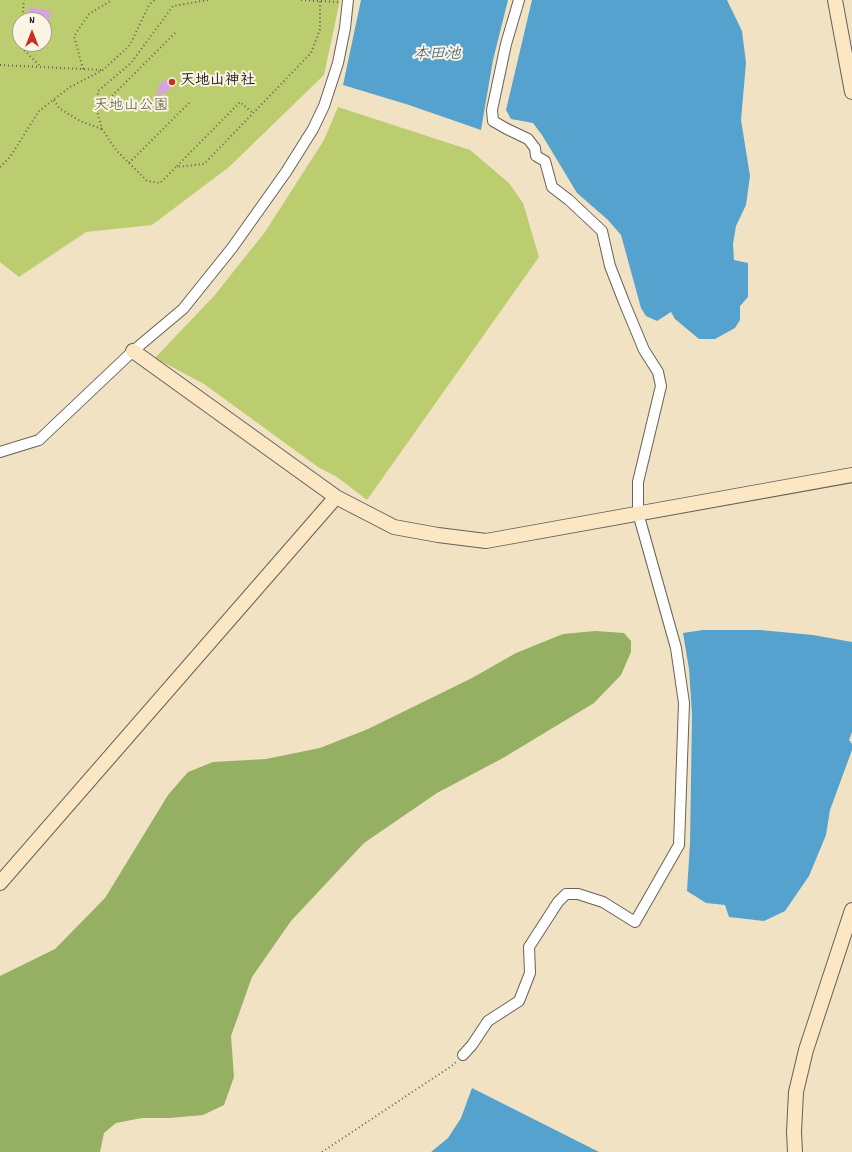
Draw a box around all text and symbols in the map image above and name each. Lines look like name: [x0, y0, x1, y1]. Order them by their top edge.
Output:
north arrow: [12, 12, 52, 52]
text: N: [29, 13, 35, 29]
water label: 本田池: [413, 46, 461, 66]
place label: 天地山神社: [180, 73, 255, 91]
marker: 天地山神社: [167, 77, 177, 87]
park label: 天地山公園: [94, 98, 168, 116]

